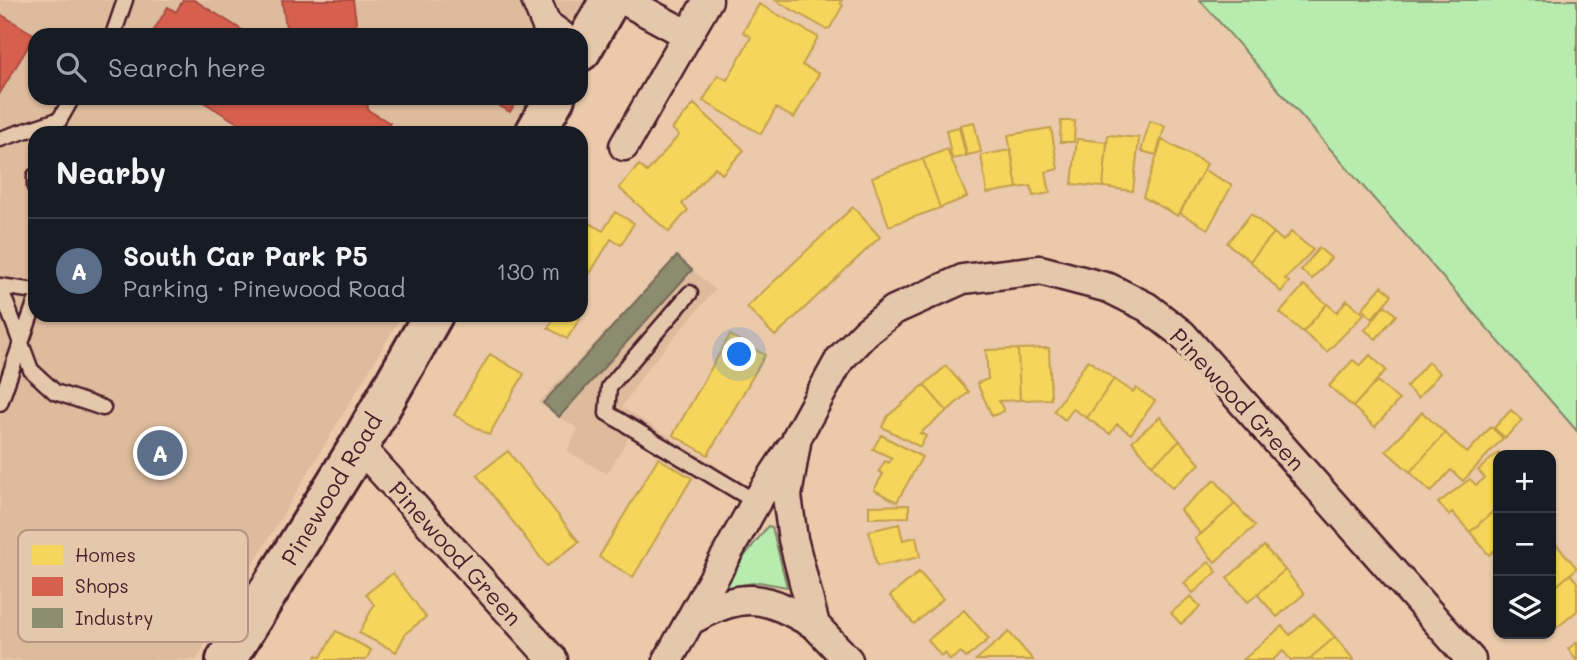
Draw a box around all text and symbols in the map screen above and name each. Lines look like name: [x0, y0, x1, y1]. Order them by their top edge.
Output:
search box: [28, 28, 588, 105]
icon: search: [52, 48, 90, 86]
text: Search here: [108, 50, 266, 84]
text: Nearby: [56, 152, 166, 192]
text: South Car Park P5: [123, 239, 368, 273]
text: A: [71, 256, 87, 286]
text: 130 m: [496, 256, 560, 286]
text: Parking · Pinewood Road: [123, 273, 405, 303]
street label: Pinewood Green: [1164, 321, 1312, 477]
your location: [722, 337, 756, 371]
street label: Pinewood Road: [274, 407, 388, 571]
pin: A: [137, 427, 183, 479]
map controls: [1493, 450, 1556, 639]
button: +: [1493, 450, 1556, 513]
street label: Pinewood Green: [383, 474, 529, 632]
button: −: [1493, 513, 1556, 576]
legend: [18, 530, 248, 642]
text: Homes: [75, 542, 136, 567]
text: Shops: [75, 573, 129, 598]
button: layers: [1493, 576, 1556, 639]
text: Industry: [75, 605, 153, 630]

